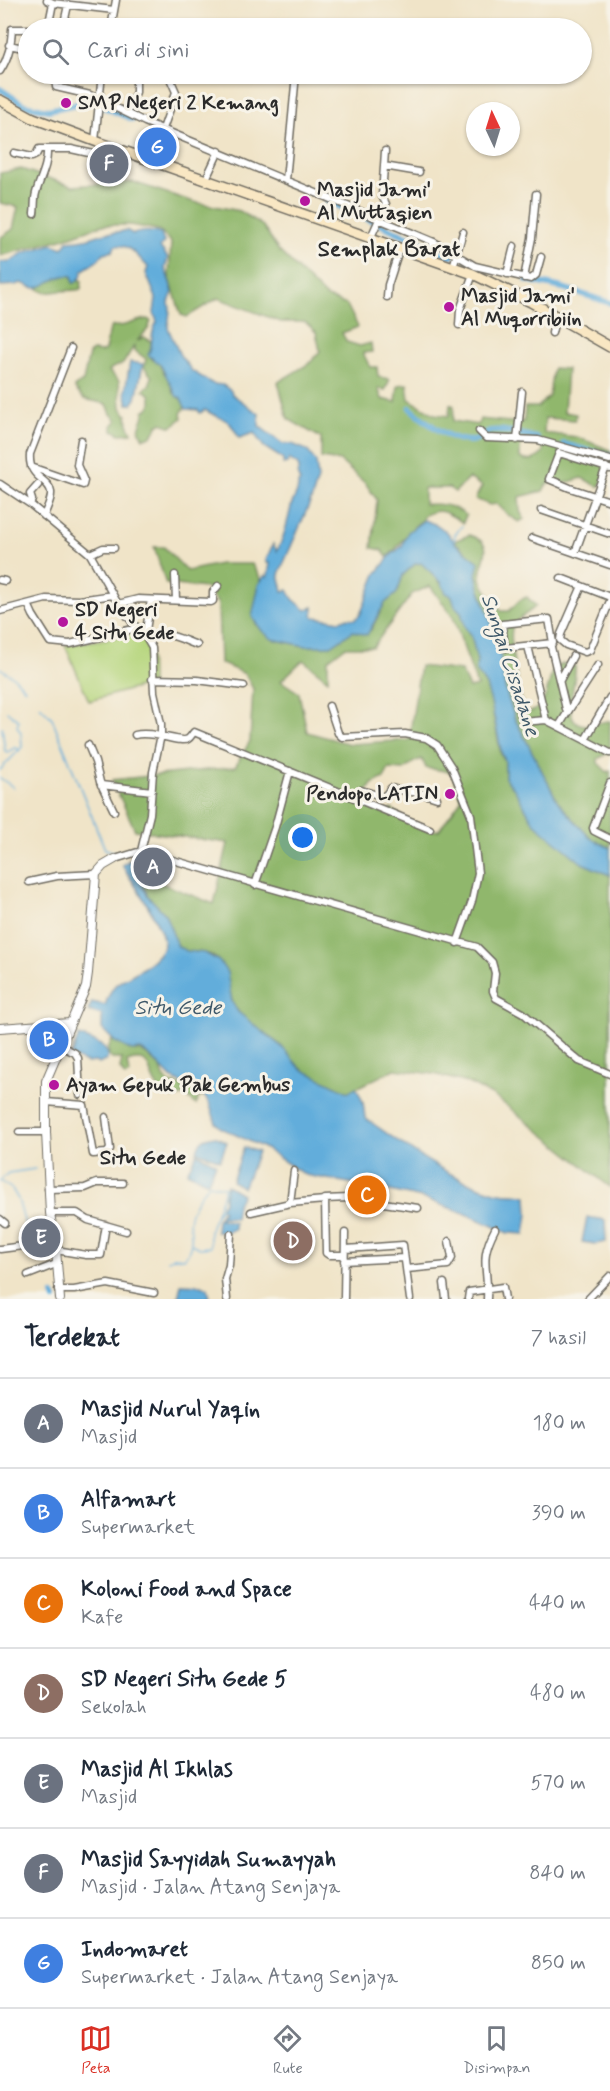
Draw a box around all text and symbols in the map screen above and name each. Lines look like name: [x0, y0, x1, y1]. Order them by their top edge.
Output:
search box: [18, 18, 592, 84]
icon: search: [39, 35, 72, 68]
text: Cari di sini: [87, 37, 189, 65]
place label: SMP Negeri 2 Kemang: [78, 90, 279, 119]
marker: SMP Negeri 2 Kemang: [59, 96, 73, 110]
north arrow: [466, 102, 520, 156]
pin: G: [138, 124, 176, 170]
pin: F: [90, 142, 128, 186]
place label: Masjid Jami' Al Muttaqien: [317, 177, 433, 227]
marker: Masjid Jami' Al Muttaqien: [298, 194, 312, 208]
district label: Semplak Barat: [318, 236, 460, 264]
place label: Masjid Jami' Al Muqorribiin: [461, 283, 581, 333]
marker: Masjid Jami' Al Muqorribiin: [442, 300, 456, 314]
water label: Sungai Cisadane: [472, 590, 546, 741]
place label: SD Negeri 4 Situ Gede: [75, 597, 174, 647]
marker: SD Negeri 4 Situ Gede: [56, 615, 70, 629]
place label: Pendopo LATIN: [306, 781, 438, 808]
marker: Pendopo LATIN: [443, 787, 457, 801]
your location: [288, 823, 317, 852]
pin: A: [134, 844, 172, 890]
water label: Situ Gede: [135, 994, 223, 1022]
pin: B: [29, 1018, 68, 1062]
place label: Ayam Gepuk Pak Gembus: [66, 1072, 290, 1099]
marker: Ayam Gepuk Pak Gembus: [47, 1078, 61, 1092]
district label: Situ Gede: [100, 1144, 186, 1172]
pin: C: [348, 1172, 386, 1218]
pin: E: [22, 1216, 60, 1260]
pin: D: [274, 1218, 312, 1264]
text: Terdekat: [24, 1321, 120, 1355]
text: 7 hasil: [531, 1325, 586, 1352]
text: Masjid Nurul Yaqin: [81, 1396, 260, 1424]
text: A: [37, 1410, 50, 1437]
text: 180 m: [533, 1410, 586, 1437]
text: Masjid: [81, 1424, 137, 1451]
text: Alfamart: [81, 1486, 176, 1514]
text: B: [37, 1500, 50, 1527]
text: 390 m: [532, 1500, 586, 1527]
text: Supermarket: [81, 1514, 195, 1541]
text: Koloni Food and Space: [81, 1576, 292, 1604]
text: C: [36, 1590, 51, 1617]
text: 440 m: [529, 1590, 586, 1617]
text: Kafe: [81, 1604, 123, 1631]
text: SD Negeri Situ Gede 5: [81, 1666, 287, 1694]
text: D: [37, 1680, 50, 1707]
text: 480 m: [530, 1680, 586, 1707]
text: Sekolah: [81, 1694, 147, 1721]
text: Masjid Al Ikhlas: [81, 1756, 233, 1784]
text: E: [38, 1770, 49, 1797]
text: 570 m: [531, 1770, 586, 1797]
text: Masjid: [81, 1784, 137, 1811]
text: Masjid Sayyidah Sumayyah: [81, 1846, 336, 1874]
text: F: [38, 1860, 49, 1887]
text: 840 m: [529, 1860, 586, 1887]
text: Masjid · Jalan Atang Senjaya: [81, 1874, 340, 1901]
text: Indomaret: [81, 1936, 188, 1964]
text: G: [37, 1950, 50, 1977]
text: 850 m: [531, 1950, 586, 1977]
text: Supermarket · Jalan Atang Senjaya: [81, 1964, 398, 1991]
tab: Peta: [79, 2022, 112, 2079]
tab: Rute: [271, 2022, 304, 2079]
tab: Disimpan: [463, 2022, 531, 2079]

